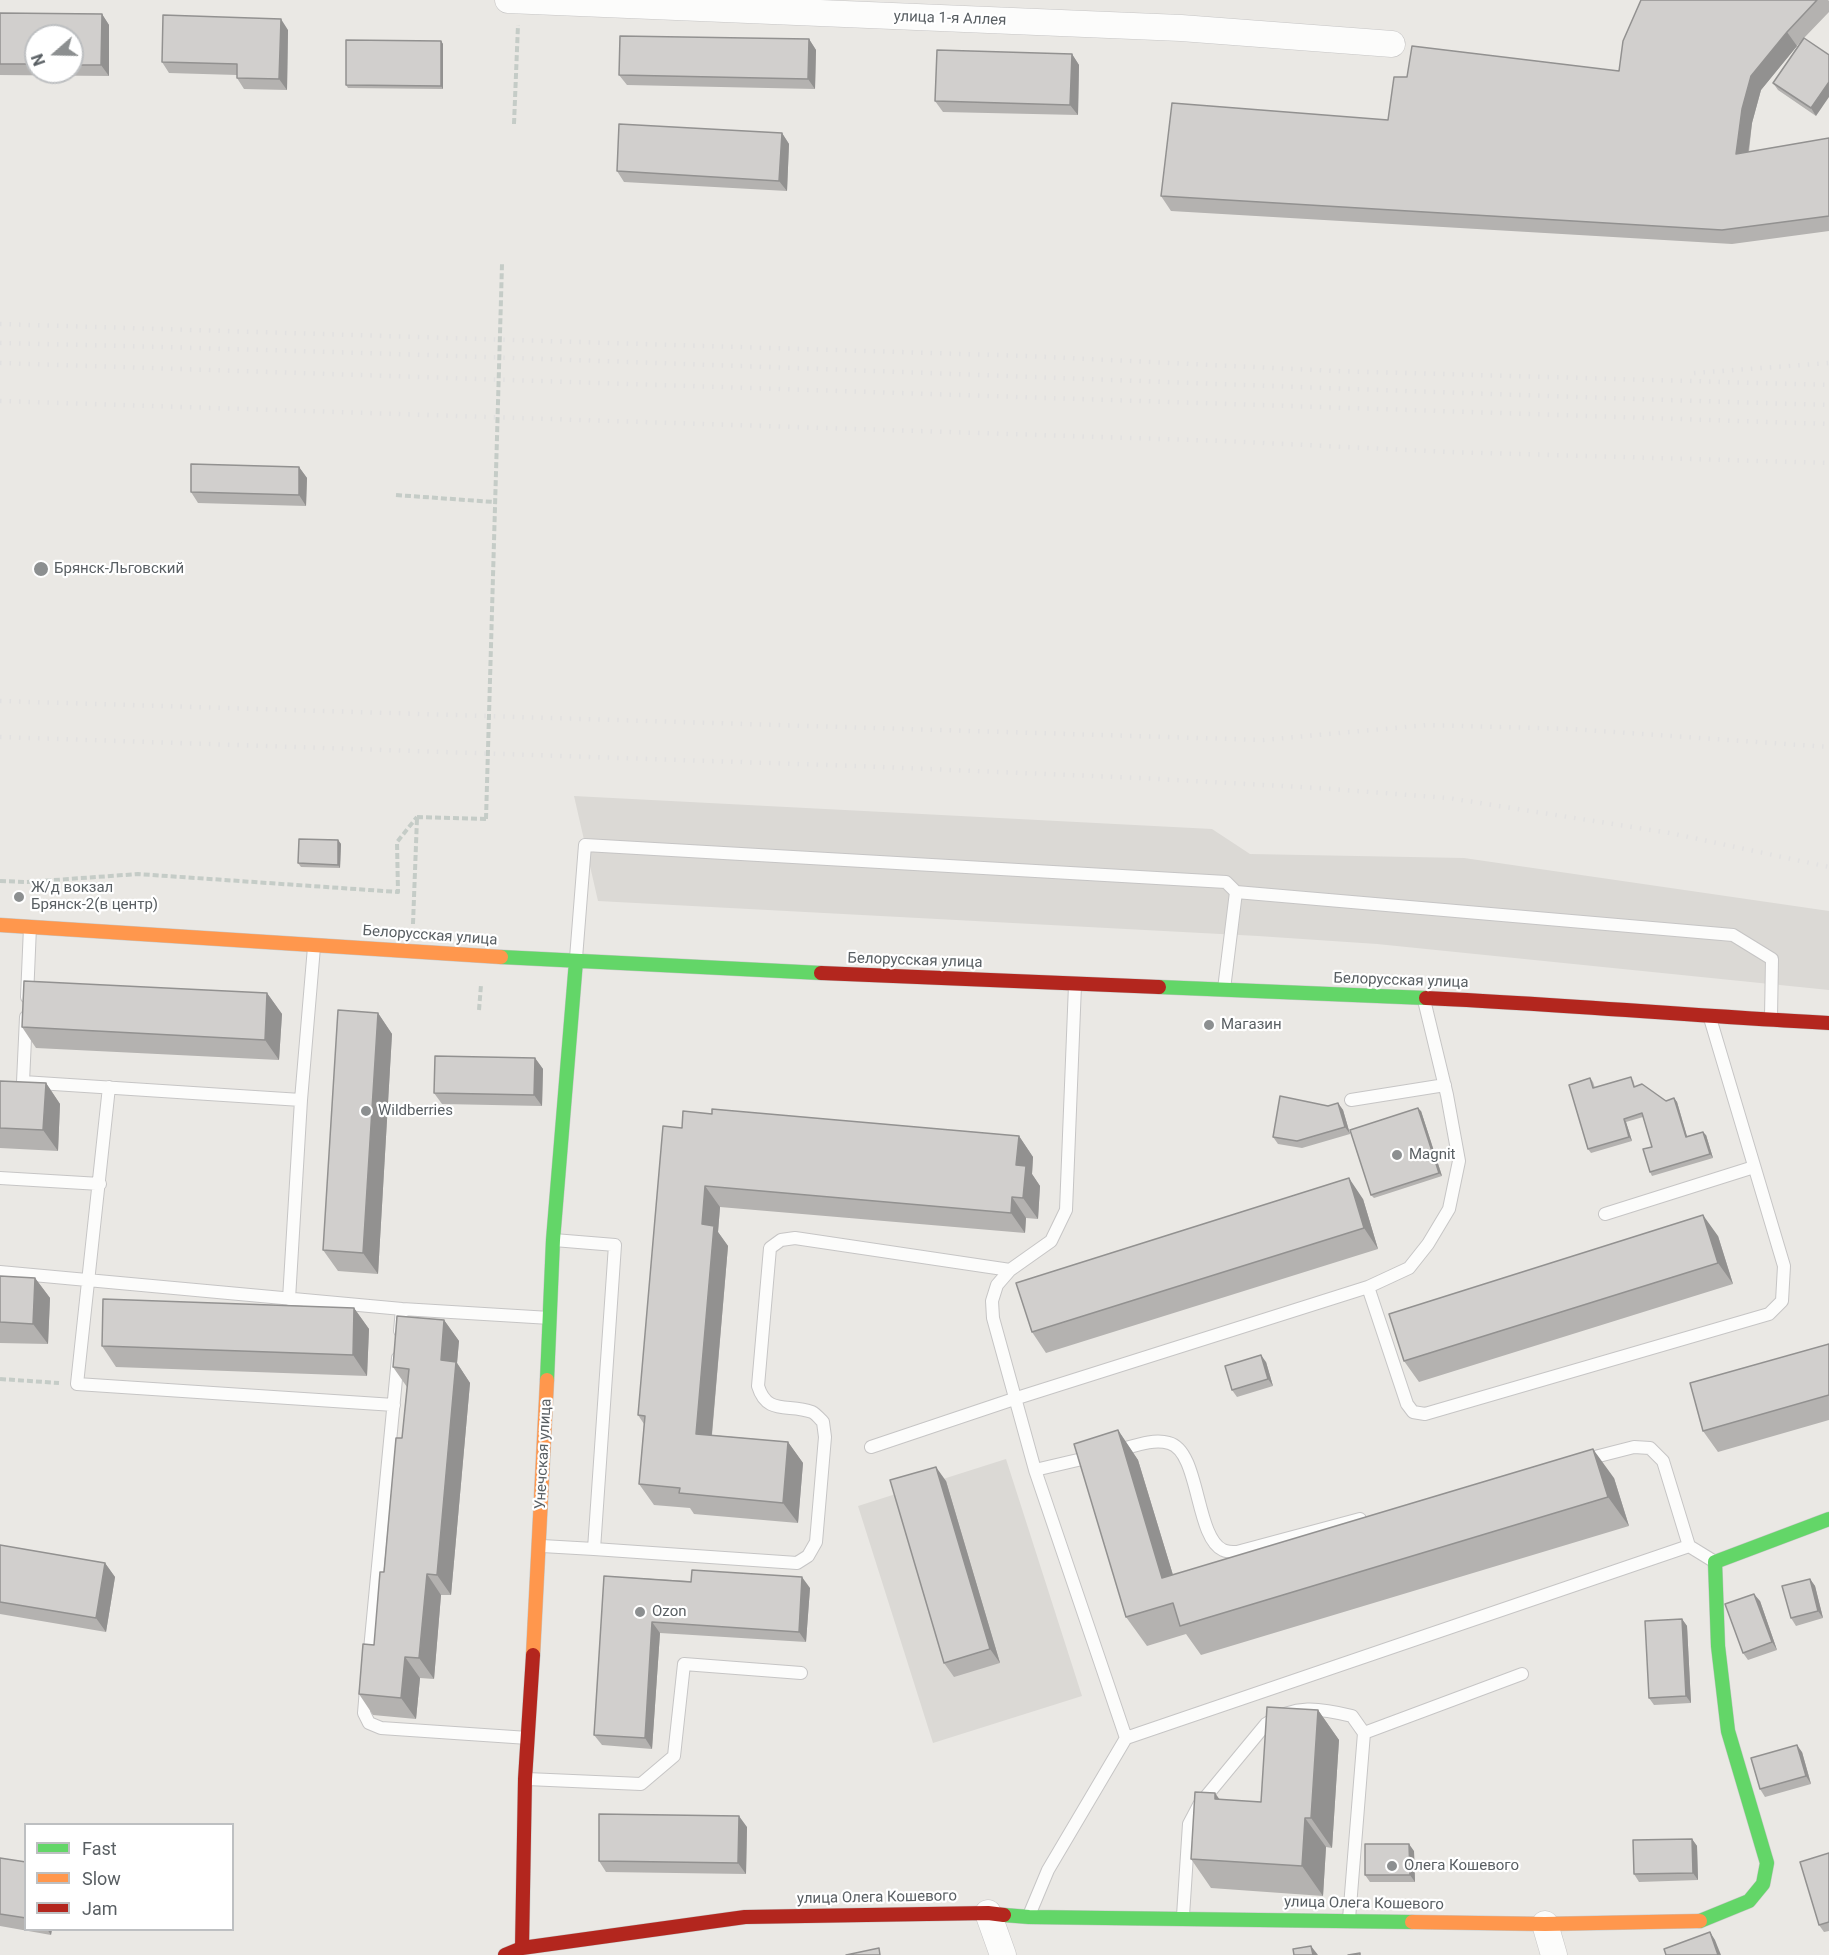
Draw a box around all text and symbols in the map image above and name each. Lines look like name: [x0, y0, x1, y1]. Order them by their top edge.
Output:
street label: улица 1-я Аллея: [893, 8, 1007, 30]
north arrow: [24, 24, 84, 84]
text: N: [28, 51, 49, 68]
marker: Брянск-Льговский: [32, 560, 50, 578]
place label: Брянск-Льговский: [54, 560, 184, 578]
place label: Ж/д вокзал Брянск-2(в центр): [31, 879, 158, 914]
marker: Ж/д вокзал Брянск-2(в центр): [12, 890, 26, 904]
street label: Белорусская улица: [362, 922, 498, 950]
street label: Белорусская улица: [847, 950, 983, 972]
street label: Белорусская улица: [1333, 970, 1469, 992]
place label: Магазин: [1221, 1016, 1282, 1034]
marker: Магазин: [1202, 1018, 1216, 1032]
place label: Wildberries: [378, 1102, 453, 1120]
marker: Wildberries: [359, 1104, 373, 1118]
place label: Magnit: [1409, 1146, 1456, 1164]
marker: Magnit: [1390, 1148, 1404, 1162]
street label: Унечская улица: [532, 1398, 556, 1510]
place label: Ozon: [652, 1603, 686, 1621]
marker: Ozon: [633, 1605, 647, 1619]
legend: [24, 1823, 234, 1931]
text: Fast: [82, 1838, 117, 1859]
place label: Олега Кошевого: [1404, 1857, 1519, 1875]
marker: Олега Кошевого: [1385, 1859, 1399, 1873]
text: Slow: [82, 1868, 121, 1889]
street label: улица Олега Кошевого: [797, 1888, 957, 1908]
street label: улица Олега Кошевого: [1284, 1894, 1444, 1914]
text: Jam: [82, 1898, 118, 1919]

